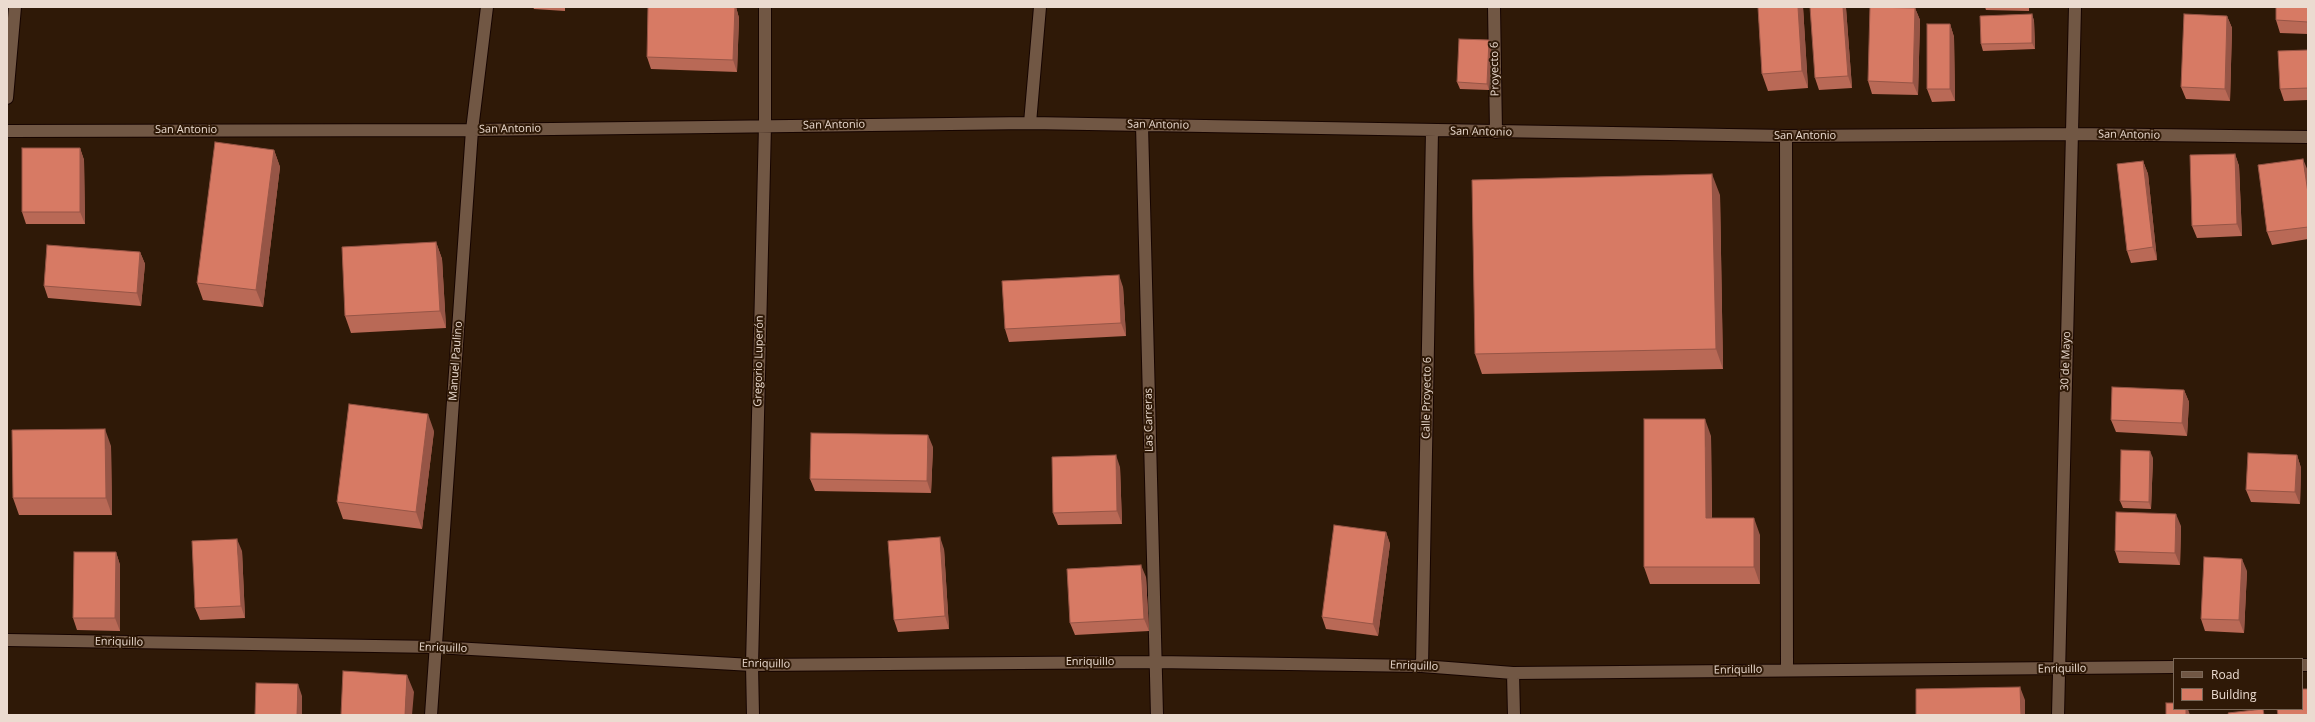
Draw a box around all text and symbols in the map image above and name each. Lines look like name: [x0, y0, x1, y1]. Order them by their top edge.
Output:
street label: Proyecto 6: [1488, 42, 1502, 96]
street label: San Antonio: [803, 118, 865, 132]
street label: San Antonio: [1127, 118, 1189, 132]
street label: San Antonio: [479, 122, 541, 136]
street label: San Antonio: [155, 123, 217, 137]
street label: San Antonio: [1450, 125, 1512, 139]
street label: San Antonio: [2098, 128, 2160, 142]
street label: San Antonio: [1774, 129, 1836, 143]
street label: Gregorio Luperón: [752, 315, 766, 407]
street label: Manuel Paulino: [447, 321, 465, 401]
street label: 30 de Mayo: [2058, 331, 2074, 391]
street label: Calle Proyecto 6: [1420, 357, 1434, 439]
street label: Las Carreras: [1142, 388, 1156, 452]
street label: Enriquillo: [95, 635, 143, 649]
street label: Enriquillo: [419, 641, 467, 655]
street label: Enriquillo: [1066, 655, 1114, 669]
street label: Enriquillo: [742, 657, 790, 671]
legend: [2173, 658, 2303, 710]
street label: Enriquillo: [1390, 659, 1438, 673]
street label: Enriquillo: [2038, 662, 2086, 676]
street label: Enriquillo: [1714, 663, 1762, 677]
text: Road: [2211, 666, 2240, 683]
text: Building: [2211, 686, 2256, 703]

